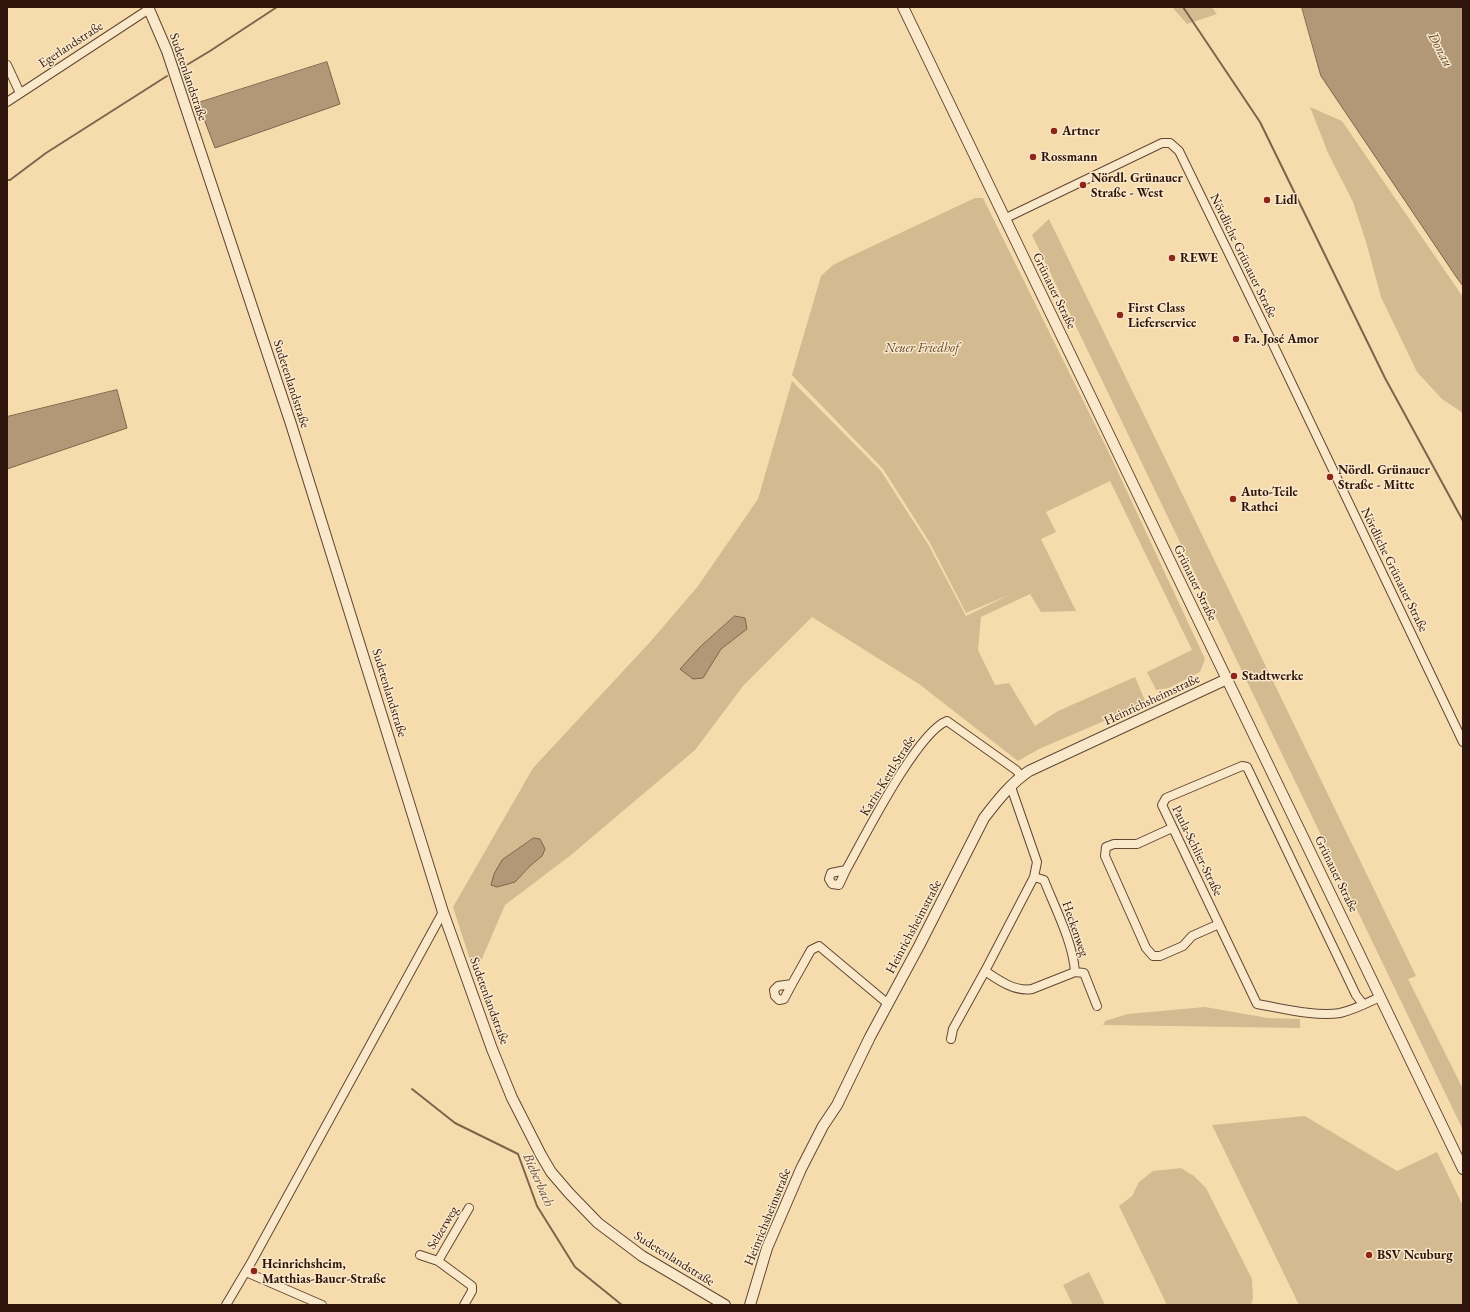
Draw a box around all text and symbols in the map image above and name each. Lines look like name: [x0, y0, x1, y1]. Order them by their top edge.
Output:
street label: Egerlandstraße: [36, 18, 106, 72]
water label: Donau: [1424, 30, 1456, 70]
street label: Sudetenlandstraße: [166, 31, 210, 123]
place label: Artner: [1062, 123, 1100, 139]
marker: Artner: [1049, 126, 1059, 136]
place label: Rossmann: [1041, 149, 1098, 165]
marker: Rossmann: [1028, 152, 1038, 162]
place label: Nördl. Grünauer Straße - West: [1091, 170, 1183, 201]
marker: Nördl. Grünauer Straße - West: [1078, 180, 1088, 190]
street label: Nördliche Grünauer Straße: [1206, 191, 1280, 321]
place label: Lidl: [1275, 192, 1297, 208]
marker: Lidl: [1262, 195, 1272, 205]
street label: Grünauer Straße: [1029, 250, 1079, 332]
place label: REWE: [1180, 250, 1218, 266]
marker: REWE: [1167, 253, 1177, 263]
place label: First Class Lieferservice: [1128, 300, 1196, 331]
marker: First Class Lieferservice: [1115, 310, 1125, 320]
place label: Fa. José Amor: [1244, 331, 1319, 347]
marker: Fa. José Amor: [1231, 334, 1241, 344]
street label: Sudetenlandstraße: [269, 338, 313, 430]
park label: Neuer Friedhof: [885, 340, 959, 356]
place label: Nördl. Grünauer Straße - Mitte: [1338, 462, 1430, 493]
marker: Nördl. Grünauer Straße - Mitte: [1325, 472, 1335, 482]
place label: Auto-Teile Rathei: [1241, 484, 1298, 515]
marker: Auto-Teile Rathei: [1228, 494, 1238, 504]
street label: Nördliche Grünauer Straße: [1357, 505, 1431, 635]
street label: Grünauer Straße: [1170, 542, 1220, 624]
street label: Sudetenlandstraße: [368, 647, 410, 739]
place label: Stadtwerke: [1242, 668, 1303, 684]
street label: Heinrichsheimstraße: [1102, 671, 1202, 729]
marker: Stadtwerke: [1229, 671, 1239, 681]
street label: Karin-Kettl-Straße: [857, 733, 919, 819]
street label: Paula-Schlier-Straße: [1168, 803, 1226, 899]
street label: Grünauer Straße: [1311, 833, 1361, 915]
street label: Heinrichsheimstraße: [883, 877, 945, 977]
street label: Heckenweg: [1058, 899, 1092, 959]
street label: Sudetenlandstraße: [466, 955, 512, 1047]
water label: Bieberbach: [519, 1151, 557, 1209]
street label: Heinrichsheimstraße: [741, 1166, 795, 1268]
street label: Selzerweg: [424, 1203, 462, 1253]
street label: Sudetenlandstraße: [631, 1228, 717, 1290]
place label: BSV Neuburg: [1377, 1247, 1453, 1263]
marker: BSV Neuburg: [1364, 1250, 1374, 1260]
place label: Heinrichsheim, Matthias-Bauer-Straße: [262, 1256, 386, 1287]
marker: Heinrichsheim, Matthias-Bauer-Straße: [249, 1266, 259, 1276]

